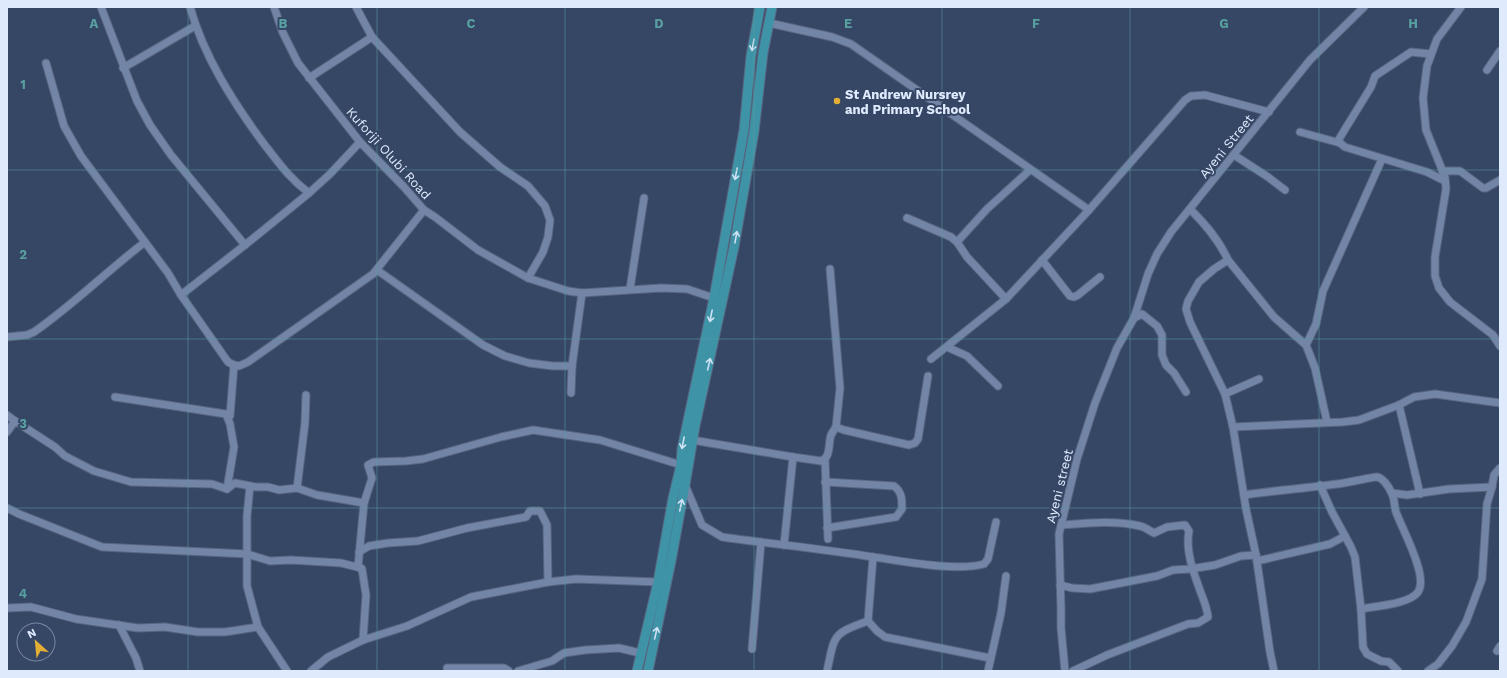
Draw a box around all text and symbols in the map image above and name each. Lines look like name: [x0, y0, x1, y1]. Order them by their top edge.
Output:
text: A: [90, 16, 99, 31]
text: B: [279, 16, 288, 31]
text: C: [467, 16, 476, 31]
text: D: [654, 16, 664, 31]
text: E: [844, 16, 852, 31]
text: F: [1032, 16, 1040, 31]
text: G: [1219, 16, 1229, 31]
text: H: [1408, 16, 1418, 31]
one-way arrow: [748, 38, 756, 51]
text: 1: [20, 77, 26, 92]
place label: St Andrew Nursrey and Primary School: [845, 87, 971, 117]
marker: St Andrew Nursrey and Primary School: [832, 96, 842, 106]
street label: Kuforiji Olubi Road: [343, 104, 434, 202]
street label: Ayeni Street: [1196, 111, 1257, 181]
one-way arrow: [732, 167, 740, 180]
one-way arrow: [732, 231, 740, 244]
text: 2: [19, 247, 27, 262]
one-way arrow: [706, 309, 714, 322]
one-way arrow: [705, 358, 713, 371]
text: 3: [19, 416, 27, 431]
one-way arrow: [679, 436, 687, 449]
street label: Ayeni street: [1043, 447, 1076, 525]
one-way arrow: [678, 499, 686, 512]
text: 4: [19, 586, 28, 601]
north arrow: [16, 622, 56, 662]
text: N: [25, 626, 38, 641]
one-way arrow: [652, 627, 660, 640]

